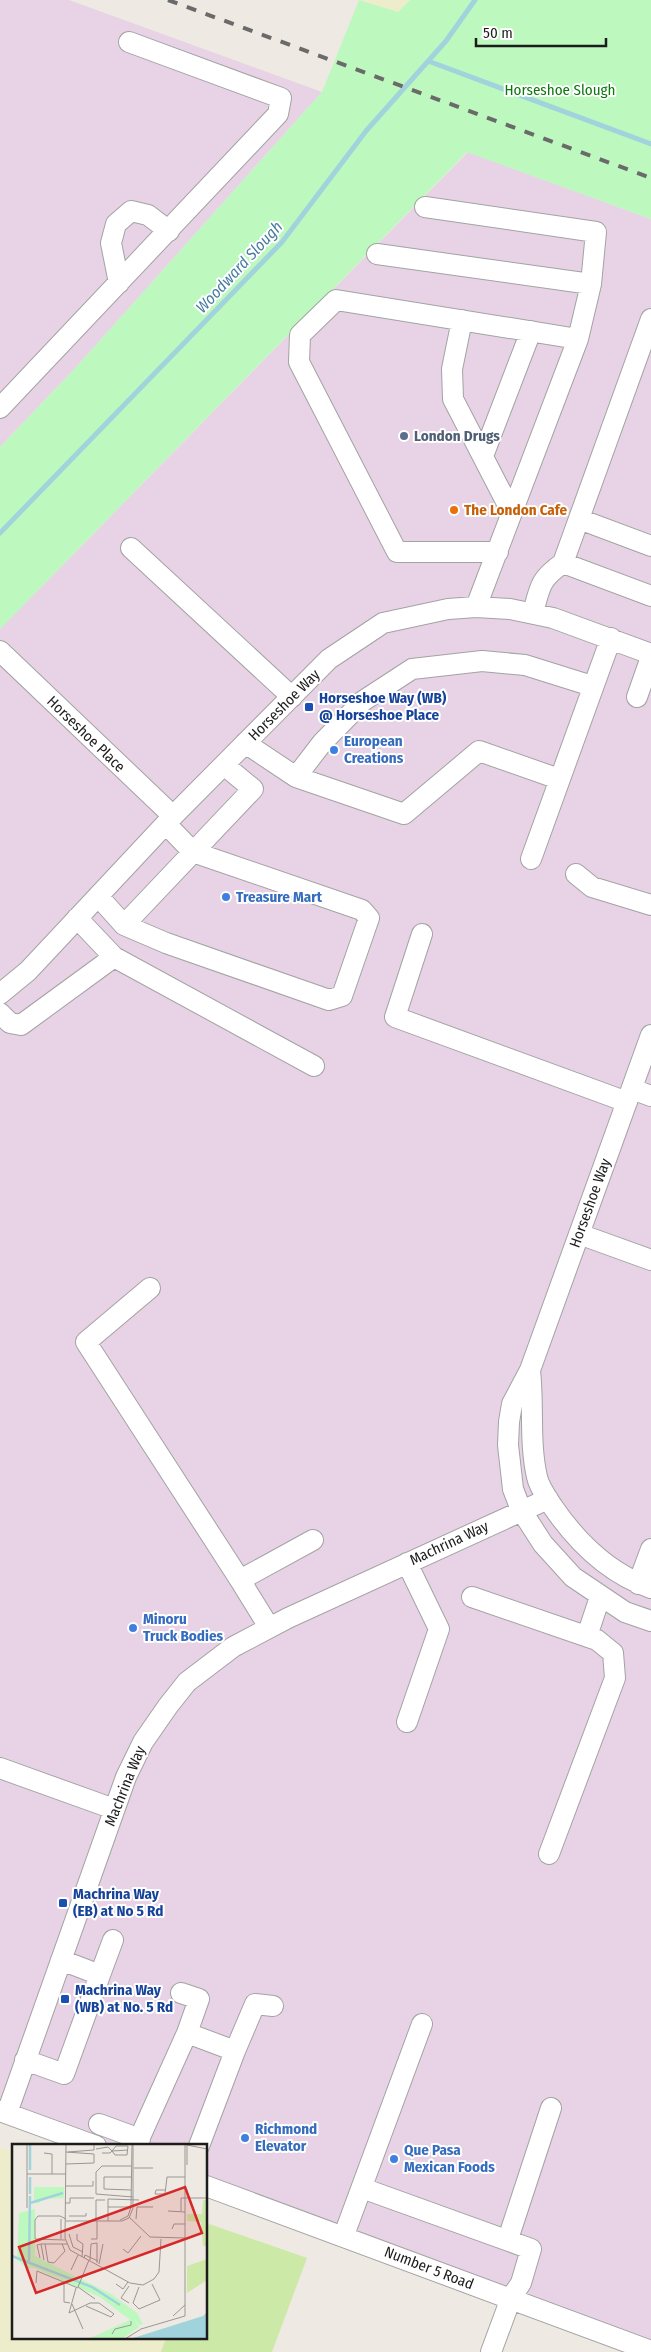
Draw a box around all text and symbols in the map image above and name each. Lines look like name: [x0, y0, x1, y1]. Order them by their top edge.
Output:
scale bar: [476, 15, 606, 47]
text: 50 m: [483, 24, 513, 42]
park label: Horseshoe Slough: [505, 81, 615, 99]
water label: Woodward Slough: [192, 217, 286, 317]
place label: London Drugs: [414, 427, 500, 445]
marker: London Drugs: [398, 430, 410, 442]
place label: The London Cafe: [464, 501, 568, 519]
marker: The London Cafe: [448, 504, 460, 516]
street label: Horseshoe Way: [245, 665, 324, 744]
place label: Horseshoe Way (WB) @ Horseshoe Place: [319, 689, 447, 724]
street label: Horseshoe Place: [43, 692, 129, 776]
marker: Horseshoe Way (WB) @ Horseshoe Place: [303, 701, 315, 713]
place label: European Creations: [344, 732, 404, 767]
marker: European Creations: [328, 744, 340, 756]
place label: Treasure Mart: [236, 888, 323, 906]
marker: Treasure Mart: [220, 891, 232, 903]
street label: Horseshoe Way: [566, 1156, 615, 1250]
street label: Machrina Way: [407, 1517, 491, 1569]
place label: Minoru Truck Bodies: [143, 1610, 224, 1645]
marker: Minoru Truck Bodies: [127, 1622, 139, 1634]
street label: Machrina Way: [101, 1743, 149, 1829]
place label: Machrina Way (EB) at No 5 Rd: [73, 1885, 163, 1920]
marker: Machrina Way (EB) at No 5 Rd: [57, 1897, 69, 1909]
place label: Machrina Way (WB) at No. 5 Rd: [75, 1981, 173, 2016]
marker: Machrina Way (WB) at No. 5 Rd: [59, 1993, 71, 2005]
place label: Richmond Elevator: [255, 2120, 317, 2155]
marker: Richmond Elevator: [239, 2132, 251, 2144]
place label: Que Pasa Mexican Foods: [404, 2141, 495, 2176]
inset map: [12, 2144, 208, 2340]
marker: Que Pasa Mexican Foods: [388, 2153, 400, 2165]
street label: Number 5 Road: [382, 2243, 476, 2293]

